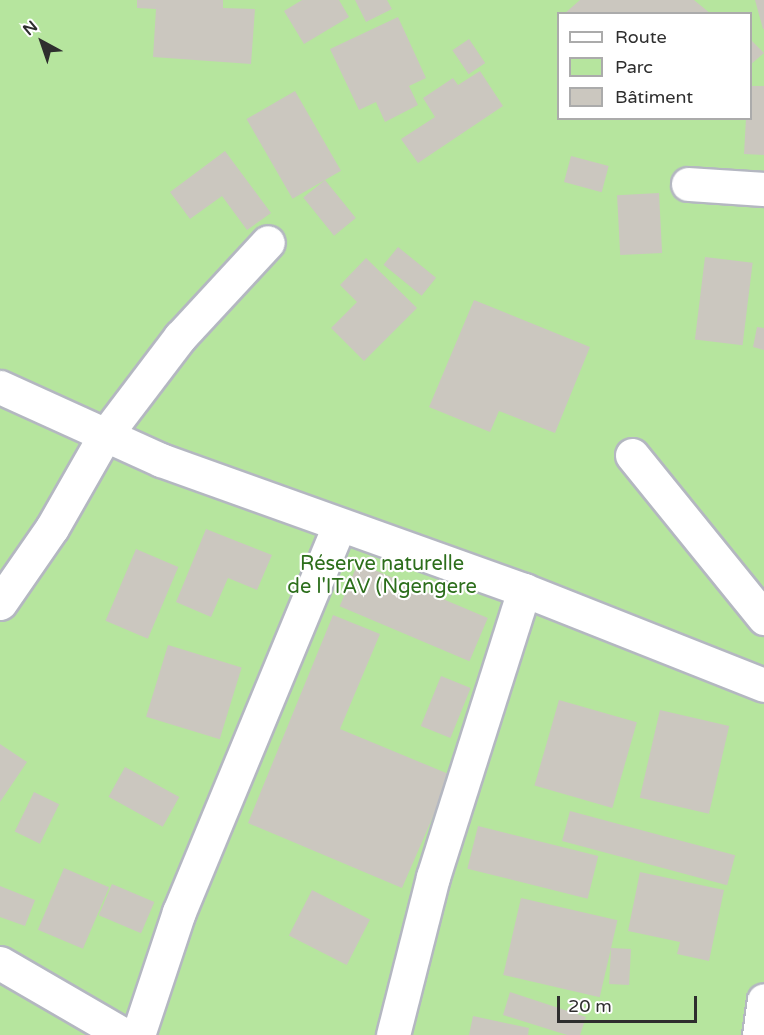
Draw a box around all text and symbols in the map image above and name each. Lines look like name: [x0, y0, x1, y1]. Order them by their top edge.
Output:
north arrow: [12, 12, 72, 72]
legend: [557, 12, 752, 120]
text: N: [19, 16, 42, 40]
text: Route: [615, 26, 667, 48]
text: Parc: [615, 56, 653, 78]
text: Bâtiment: [615, 86, 693, 108]
park label: Réserve naturelle de l'ITAV (Ngengere: [287, 553, 477, 600]
scale bar: [560, 984, 700, 1022]
text: 20 m: [568, 995, 612, 1017]

